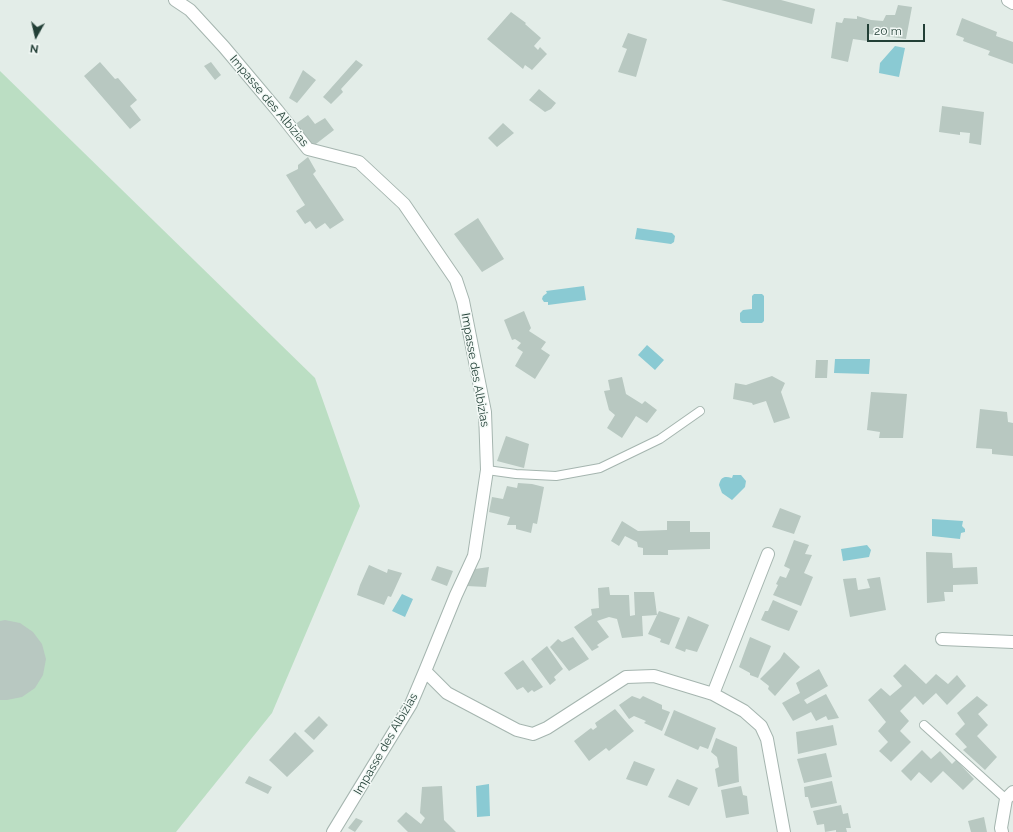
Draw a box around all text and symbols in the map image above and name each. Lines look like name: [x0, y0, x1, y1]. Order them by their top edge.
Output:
north arrow: [16, 16, 56, 56]
scale bar: [869, 16, 927, 42]
text: 20 m: [874, 24, 902, 38]
text: N: [29, 41, 39, 55]
street label: Impasse des Albizias: [226, 52, 312, 150]
street label: Impasse des Albizias: [458, 312, 492, 428]
street label: Impasse des Albizias: [351, 690, 421, 798]

